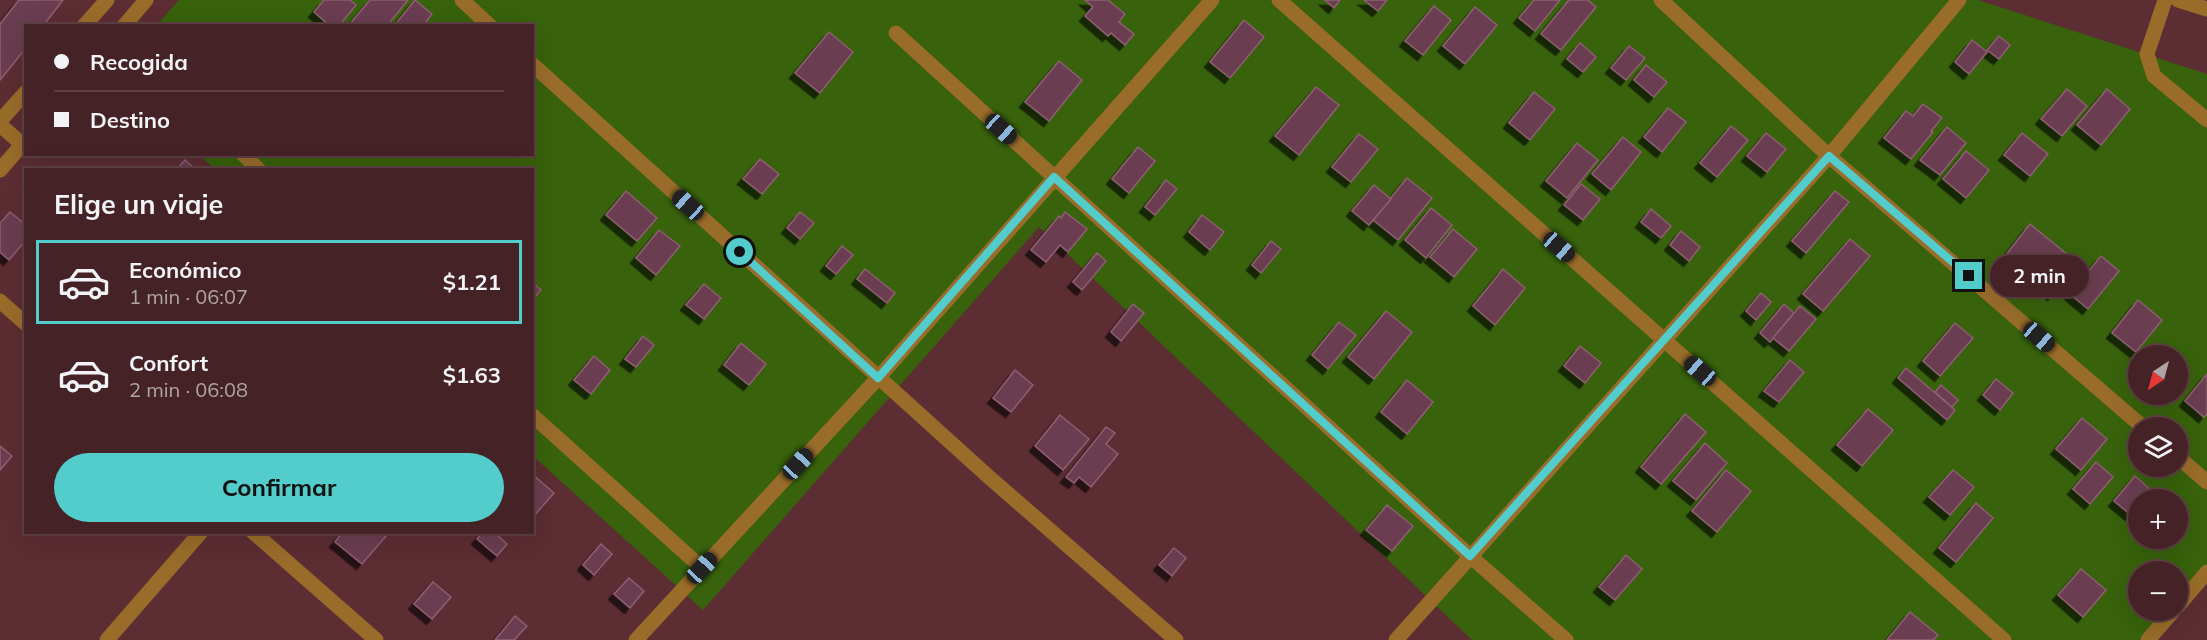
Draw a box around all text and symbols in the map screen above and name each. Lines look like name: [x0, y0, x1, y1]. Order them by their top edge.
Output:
text: Recogida: [90, 48, 188, 76]
text: Destino: [90, 106, 170, 134]
car: [982, 110, 1020, 148]
car: [669, 186, 707, 224]
text: Elige un viaje: [54, 187, 223, 221]
car: [1540, 228, 1578, 266]
route start: [726, 238, 753, 265]
icon: car: [57, 255, 111, 309]
callout: 2 min: [1990, 255, 2089, 297]
text: Económico: [129, 256, 242, 284]
route end: [1955, 262, 1982, 289]
text: 2 min: [2013, 263, 2066, 288]
text: $1.21: [443, 268, 501, 296]
text: 1 min · 06:07: [129, 284, 248, 309]
car: [2020, 318, 2058, 356]
north arrow: [2128, 345, 2188, 405]
map controls: [2128, 345, 2188, 621]
icon: car: [57, 348, 111, 402]
text: Confort: [129, 349, 208, 377]
car: [1681, 352, 1719, 390]
text: $1.63: [443, 361, 501, 389]
text: 2 min · 06:08: [129, 377, 248, 402]
button: layers: [2128, 417, 2188, 477]
car: [779, 445, 817, 483]
button: Confirmar: [54, 453, 504, 522]
button: +: [2128, 489, 2188, 549]
car: [683, 549, 721, 587]
button: −: [2128, 561, 2188, 621]

